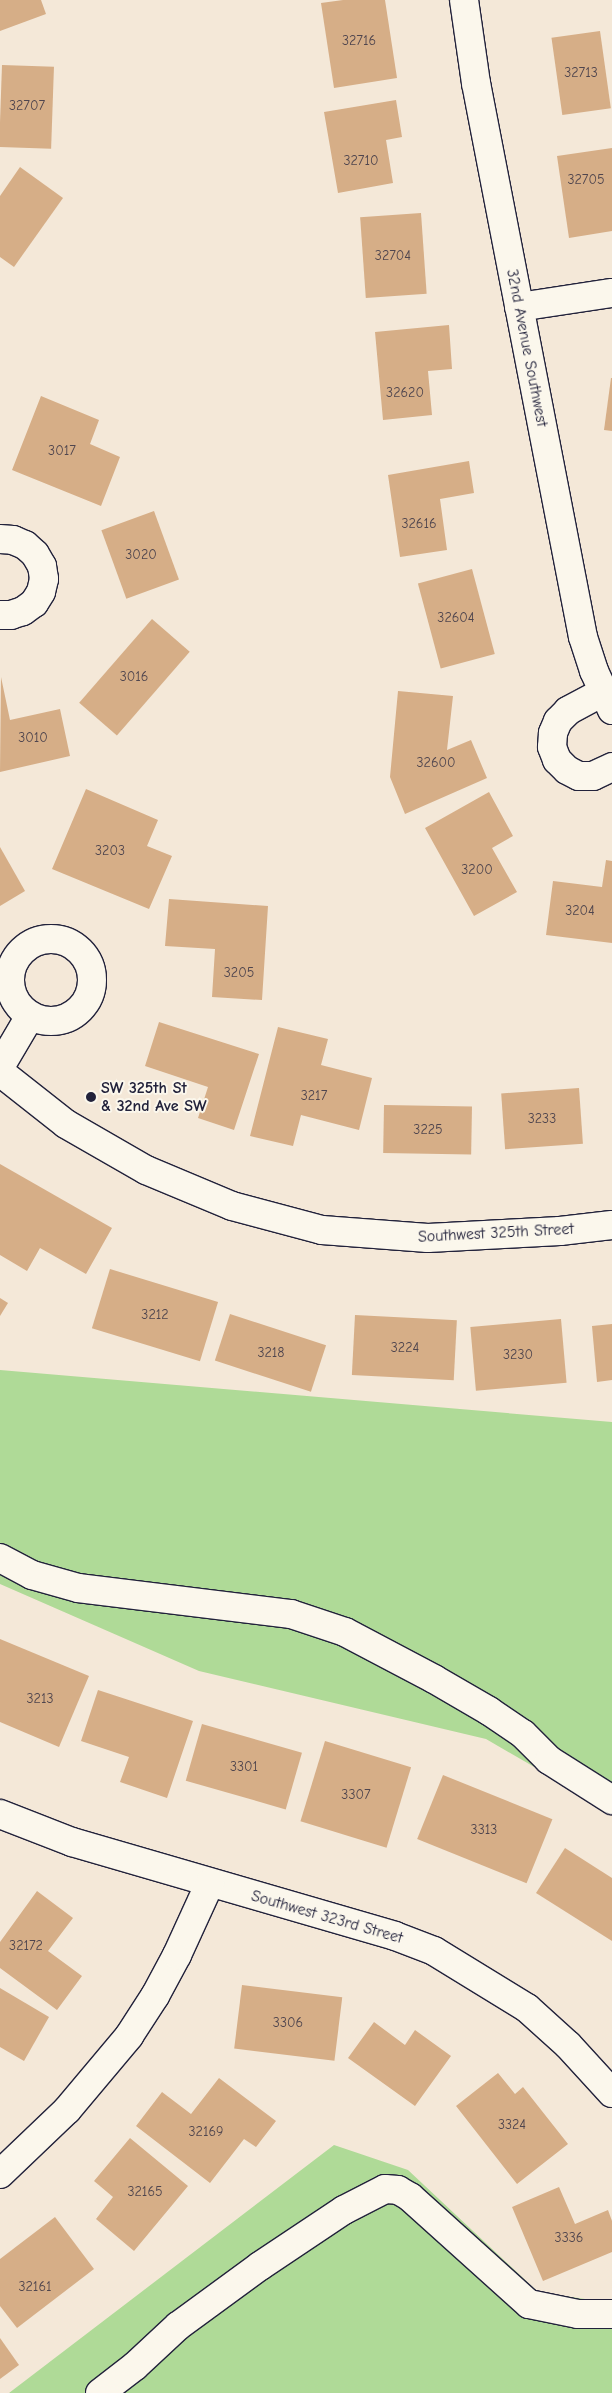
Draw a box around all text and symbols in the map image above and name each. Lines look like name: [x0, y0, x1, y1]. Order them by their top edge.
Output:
house number: 32716: [342, 33, 376, 49]
house number: 32713: [564, 65, 598, 81]
house number: 32707: [9, 98, 45, 114]
house number: 32710: [343, 153, 379, 169]
house number: 32705: [567, 172, 605, 188]
house number: 32704: [375, 248, 411, 264]
street label: 32nd Avenue Southwest: [502, 267, 552, 429]
house number: 32620: [386, 385, 424, 401]
house number: 3017: [48, 443, 76, 459]
house number: 32616: [401, 516, 437, 532]
house number: 3020: [125, 547, 157, 563]
house number: 32604: [437, 610, 475, 626]
house number: 3016: [120, 669, 148, 685]
house number: 3010: [18, 730, 48, 746]
house number: 32600: [416, 755, 456, 771]
house number: 3203: [95, 843, 125, 859]
house number: 3200: [461, 862, 493, 878]
house number: 3204: [565, 903, 595, 919]
house number: 3205: [224, 965, 254, 981]
place label: SW 325th St & 32nd Ave SW: [101, 1078, 206, 1116]
house number: 3217: [301, 1088, 327, 1104]
marker: SW 325th St & 32nd Ave SW: [85, 1091, 97, 1103]
house number: 3233: [528, 1111, 556, 1127]
house number: 3225: [413, 1122, 443, 1138]
street label: Southwest 325th Street: [418, 1219, 574, 1247]
house number: 3212: [141, 1307, 169, 1323]
house number: 3224: [391, 1340, 419, 1356]
house number: 3218: [257, 1345, 285, 1361]
house number: 3230: [503, 1347, 533, 1363]
house number: 3213: [26, 1691, 54, 1707]
house number: 3301: [230, 1759, 258, 1775]
house number: 3307: [341, 1787, 371, 1803]
house number: 3313: [471, 1822, 497, 1838]
street label: Southwest 323rd Street: [249, 1886, 405, 1948]
house number: 32172: [9, 1938, 43, 1954]
house number: 3306: [273, 2015, 303, 2031]
house number: 3324: [498, 2117, 526, 2133]
house number: 32169: [189, 2124, 223, 2140]
house number: 32165: [127, 2184, 163, 2200]
house number: 3336: [555, 2230, 583, 2246]
house number: 32161: [18, 2279, 52, 2295]

